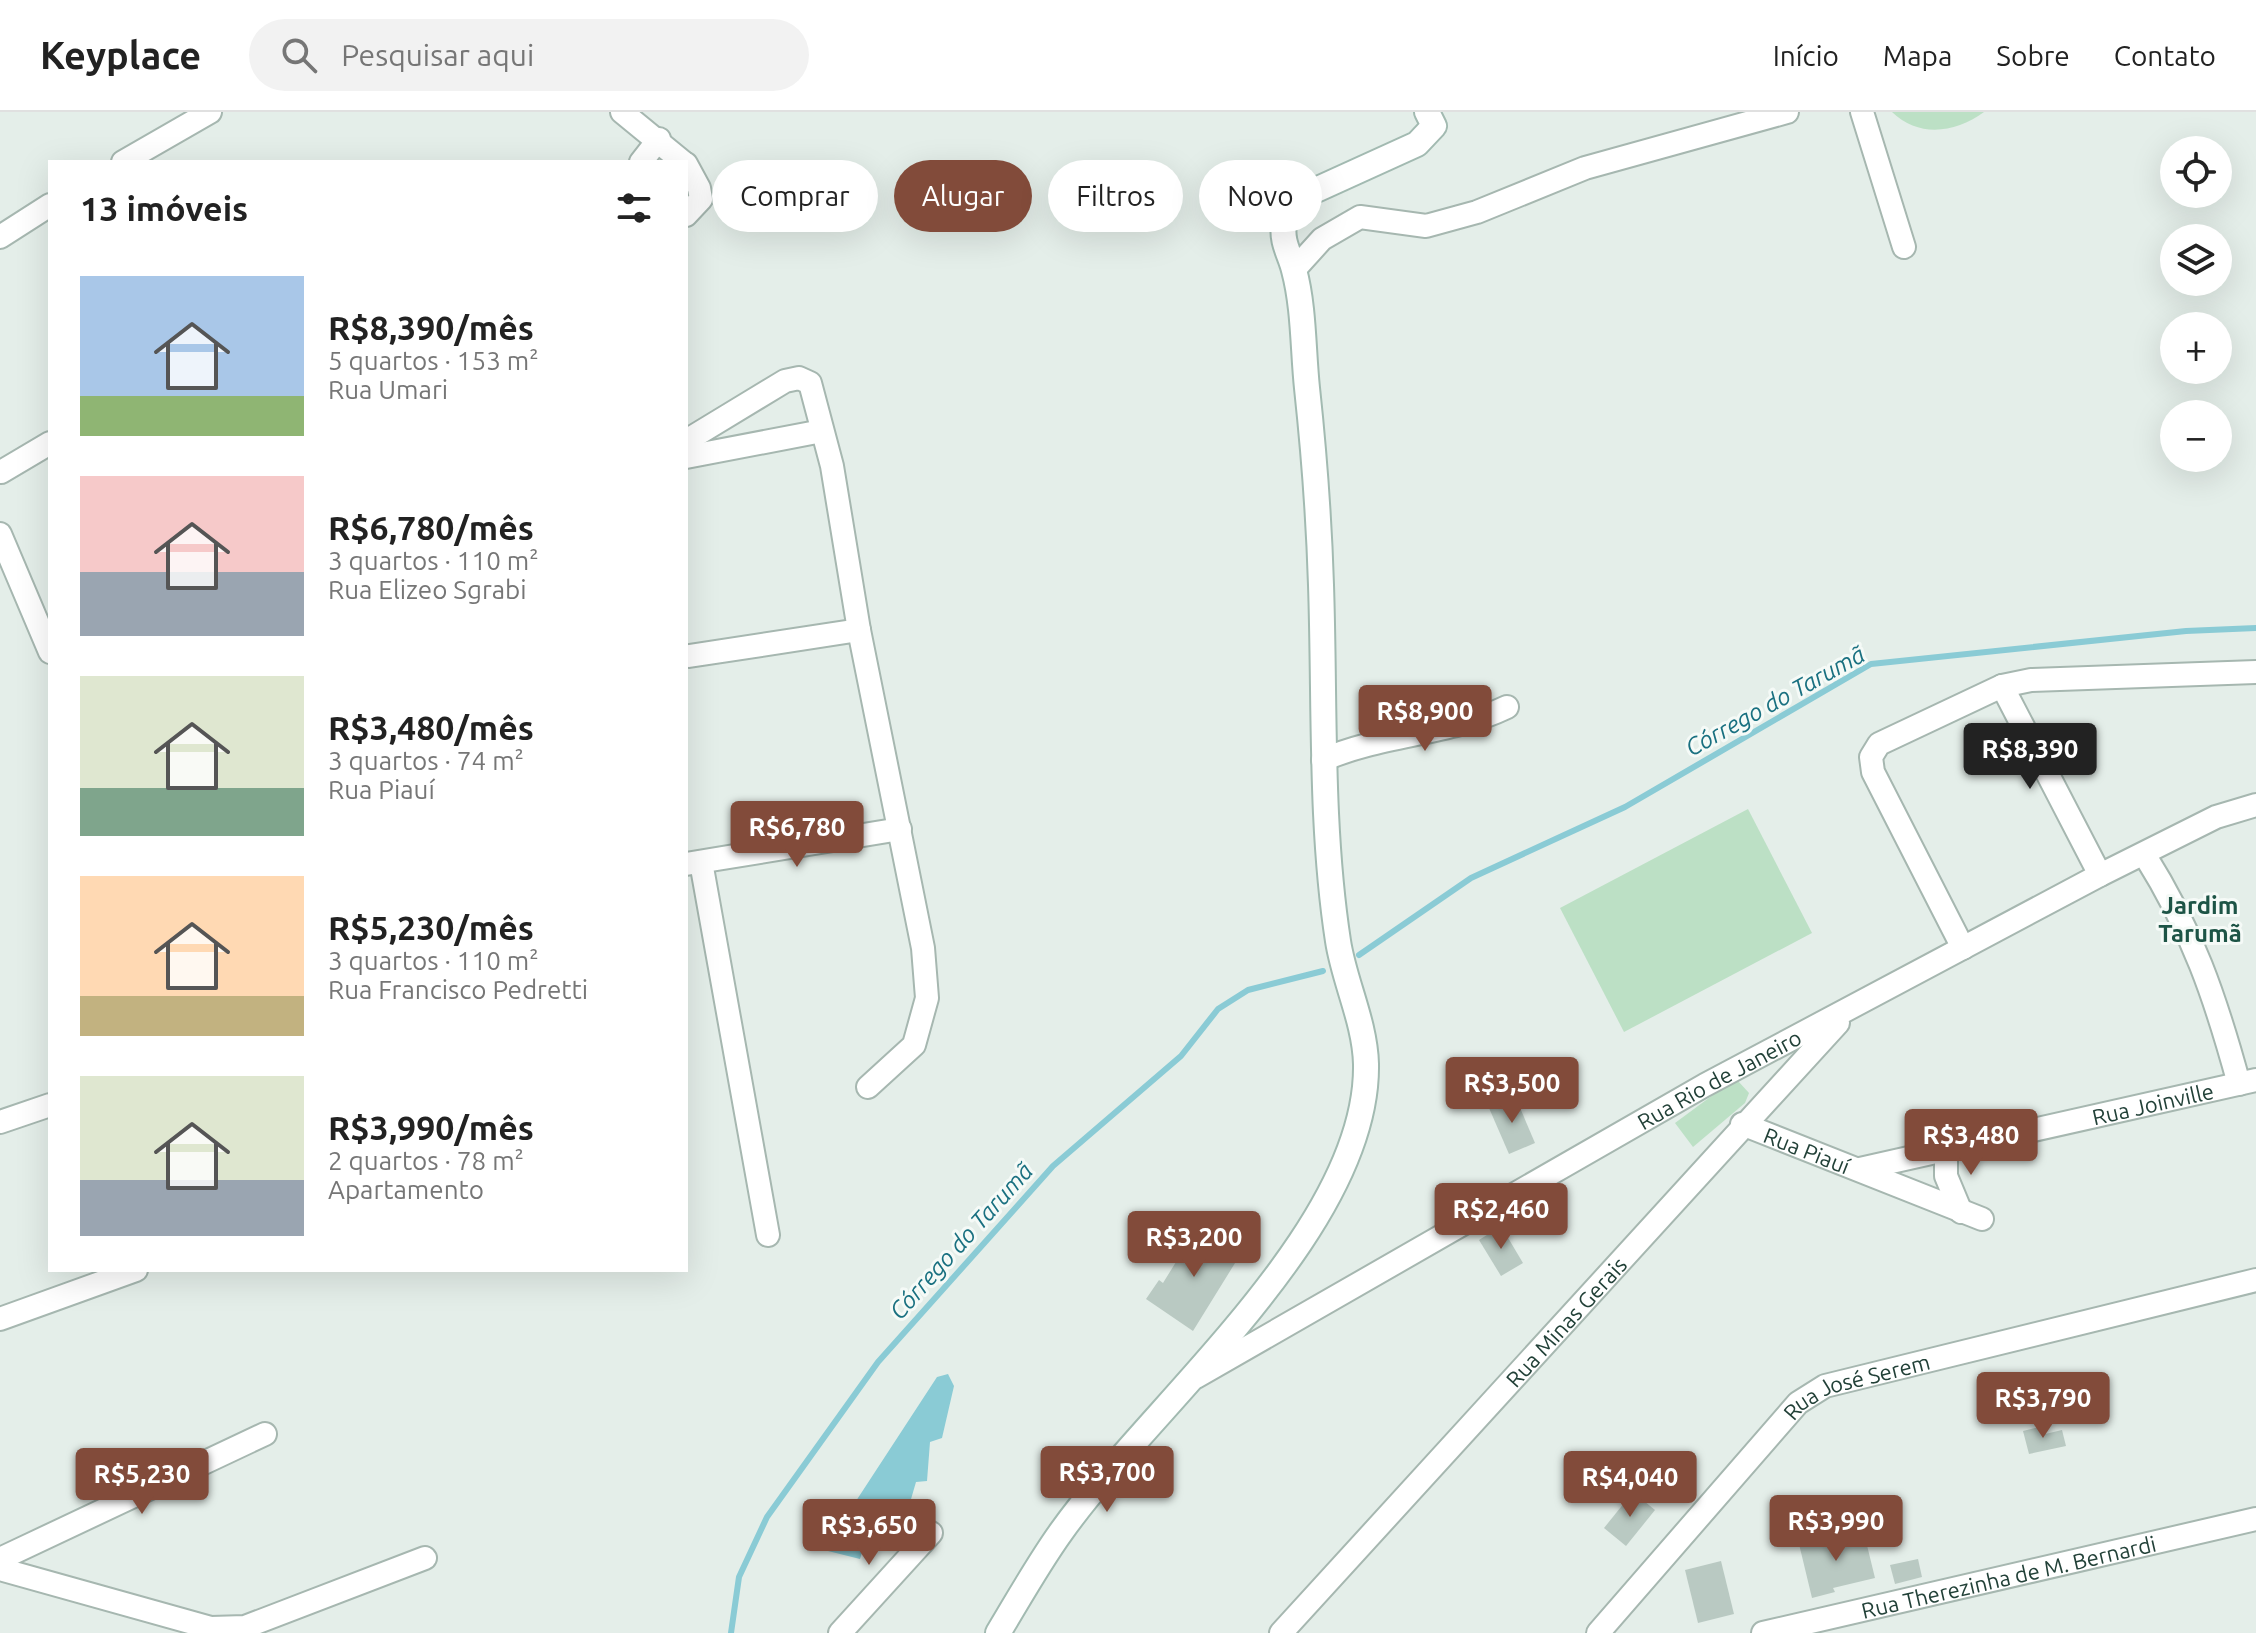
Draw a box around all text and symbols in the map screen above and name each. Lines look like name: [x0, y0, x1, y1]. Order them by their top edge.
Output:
search box: [249, 19, 809, 91]
icon: search: [277, 33, 321, 77]
text: Keyplace: [40, 34, 201, 76]
text: Pesquisar aqui: [341, 38, 534, 72]
text: Início: [1773, 40, 1839, 71]
text: Mapa: [1883, 40, 1952, 71]
text: Sobre: [1996, 40, 2070, 71]
text: Contato: [2114, 40, 2216, 71]
map controls: [2160, 136, 2232, 472]
button: locate: [2160, 136, 2232, 208]
chip: Comprar: [712, 160, 878, 232]
chip: Alugar: [894, 160, 1032, 232]
chip: Filtros: [1048, 160, 1183, 232]
chip: Novo: [1199, 160, 1322, 232]
icon: filters: [612, 186, 656, 230]
text: 13 imóveis: [80, 189, 248, 227]
button: layers: [2160, 224, 2232, 296]
icon: home: [144, 308, 240, 404]
text: R$8,390/mês: [328, 308, 534, 346]
button: +: [2160, 312, 2232, 384]
text: 5 quartos · 153 m²: [328, 346, 539, 375]
text: Rua Umari: [328, 375, 448, 404]
button: −: [2160, 400, 2232, 472]
icon: home: [144, 508, 240, 604]
text: R$6,780/mês: [328, 508, 534, 546]
text: 3 quartos · 110 m²: [328, 546, 539, 575]
text: Rua Elizeo Sgrabi: [328, 575, 527, 604]
water label: Córrego do Tarumã: [1681, 640, 1870, 761]
pin: R$8,900: [1351, 685, 1499, 753]
text: R$8,900: [1377, 696, 1473, 725]
icon: home: [144, 708, 240, 804]
text: R$3,480/mês: [328, 708, 534, 746]
pin: R$8,390: [1956, 723, 2104, 791]
text: R$8,390: [1982, 734, 2078, 763]
text: 3 quartos · 74 m²: [328, 746, 524, 775]
text: Rua Piauí: [328, 775, 435, 804]
pin: R$6,780: [723, 801, 871, 869]
text: R$6,780: [749, 812, 845, 841]
district label: Jardim Tarumã: [2158, 892, 2242, 947]
icon: home: [144, 908, 240, 1004]
text: R$5,230/mês: [328, 908, 534, 946]
text: 3 quartos · 110 m²: [328, 946, 539, 975]
text: Rua Francisco Pedretti: [328, 975, 588, 1004]
street label: Rua Rio de Janeiro: [1633, 1024, 1805, 1134]
pin: R$3,500: [1438, 1057, 1586, 1125]
text: R$3,500: [1464, 1068, 1560, 1097]
street label: Rua Joinville: [2089, 1077, 2216, 1129]
icon: home: [144, 1108, 240, 1204]
text: R$3,990/mês: [328, 1108, 534, 1146]
pin: R$3,480: [1897, 1109, 2045, 1177]
text: R$3,480: [1923, 1120, 2019, 1149]
street label: Rua Piauí: [1760, 1122, 1854, 1178]
text: 2 quartos · 78 m²: [328, 1146, 524, 1175]
water label: Córrego do Tarumã: [884, 1157, 1039, 1325]
text: Apartamento: [328, 1175, 484, 1204]
pin: R$2,460: [1427, 1183, 1575, 1251]
text: R$2,460: [1453, 1194, 1549, 1223]
pin: R$3,200: [1120, 1211, 1268, 1279]
text: R$3,200: [1146, 1222, 1242, 1251]
street label: Rua Minas Gerais: [1500, 1251, 1631, 1391]
street label: Rua José Serem: [1777, 1348, 1932, 1424]
pin: R$3,790: [1969, 1372, 2117, 1440]
text: R$3,790: [1995, 1383, 2091, 1412]
pin: R$3,700: [1033, 1446, 1181, 1514]
pin: R$5,230: [68, 1448, 216, 1516]
pin: R$4,040: [1556, 1451, 1704, 1519]
text: R$3,700: [1059, 1457, 1155, 1486]
text: R$5,230: [94, 1459, 190, 1488]
text: R$4,040: [1582, 1462, 1678, 1491]
pin: R$3,990: [1762, 1495, 1910, 1563]
pin: R$3,650: [795, 1499, 943, 1567]
text: R$3,990: [1788, 1506, 1884, 1535]
text: R$3,650: [821, 1510, 917, 1539]
street label: Rua Therezinha de M. Bernardi: [1859, 1530, 2158, 1622]

